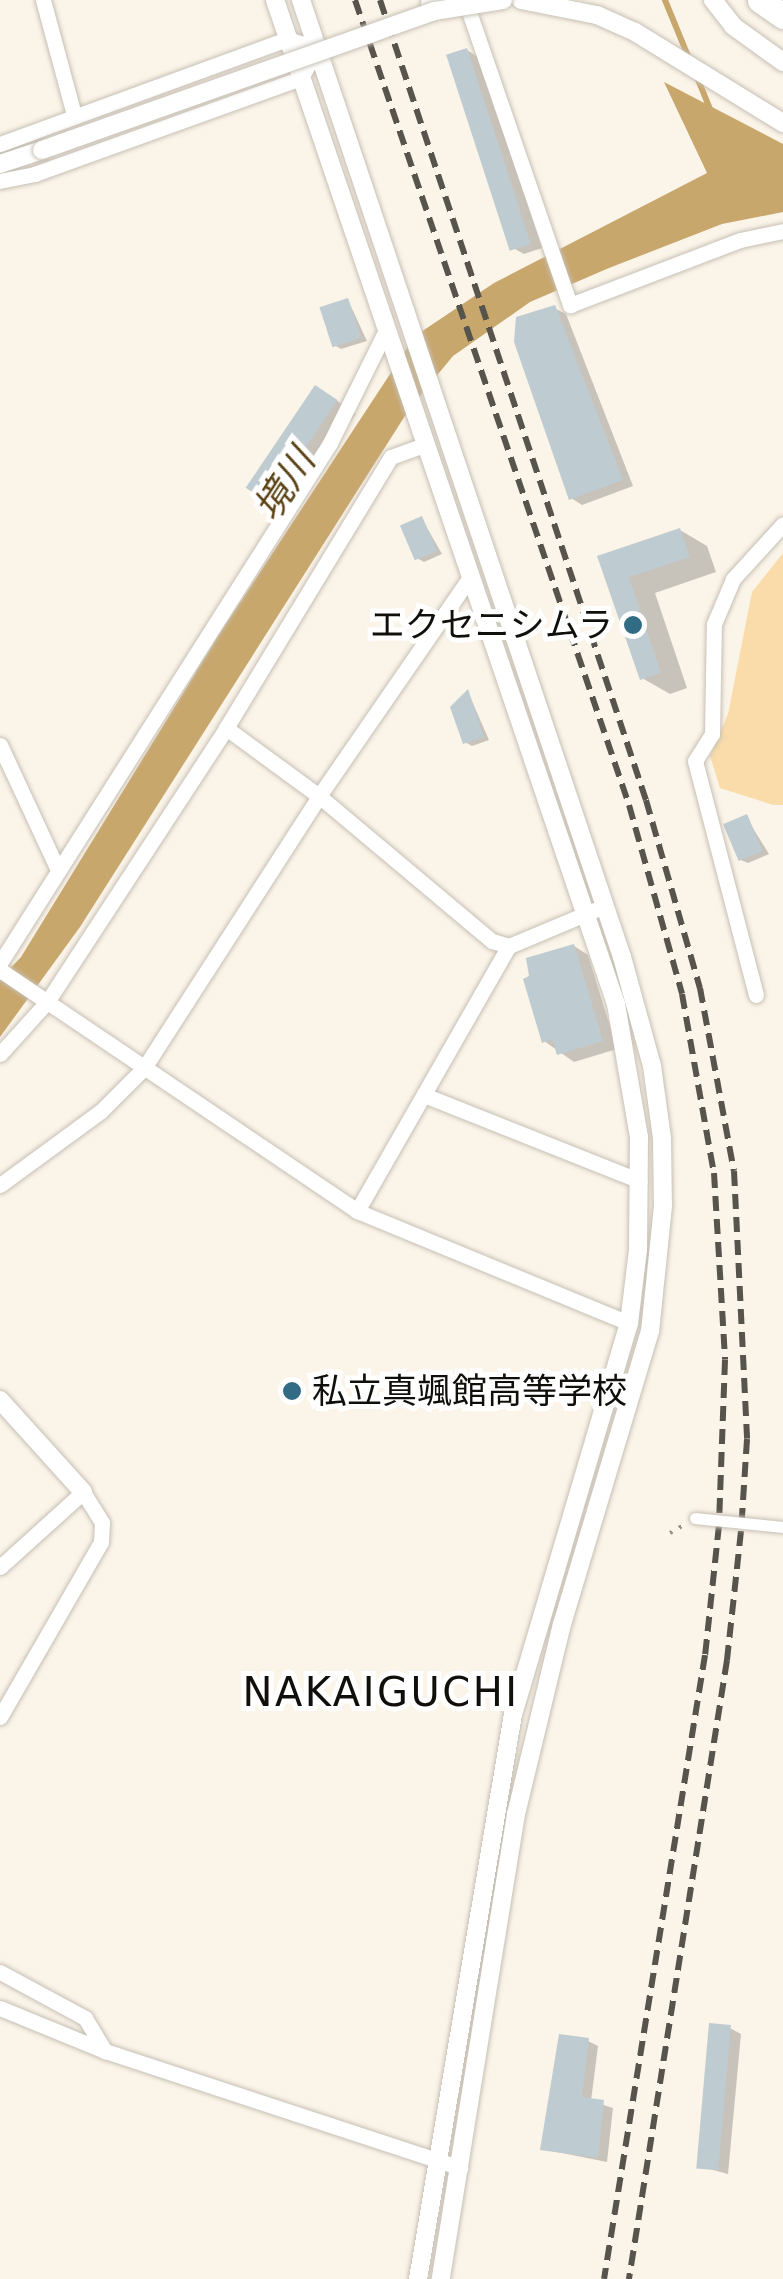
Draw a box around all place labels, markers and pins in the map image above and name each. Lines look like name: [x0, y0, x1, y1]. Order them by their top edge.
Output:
place label: エクセニシムラ: [368, 604, 613, 646]
marker: エクセニシムラ: [622, 614, 644, 636]
place label: 私立真颯館高等学校: [312, 1370, 627, 1412]
marker: 私立真颯館高等学校: [281, 1380, 303, 1402]

